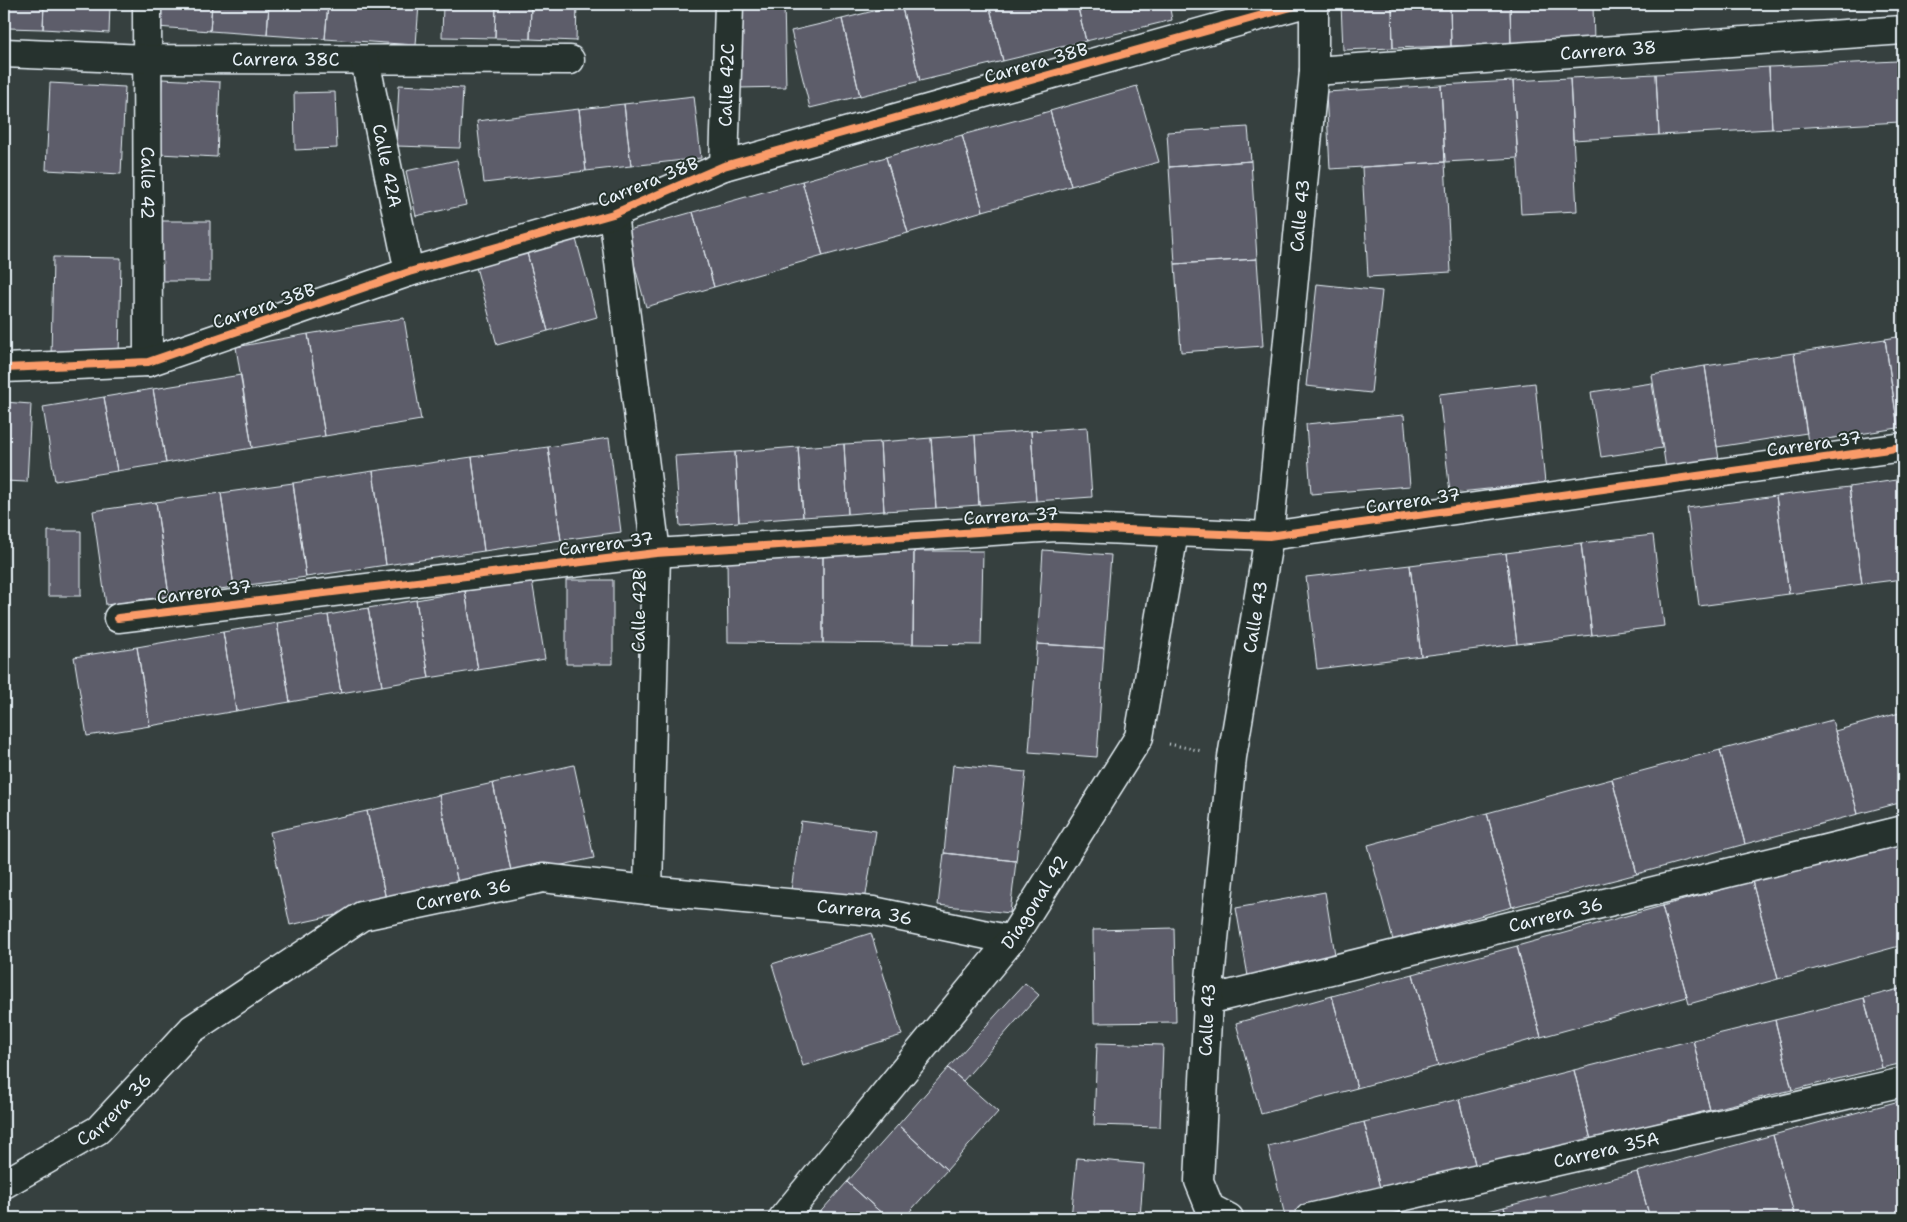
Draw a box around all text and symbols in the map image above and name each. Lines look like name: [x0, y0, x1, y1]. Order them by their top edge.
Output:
street label: Carrera 38: [1559, 35, 1657, 66]
street label: Carrera 38B: [981, 37, 1091, 89]
street label: Calle 42C: [713, 43, 740, 127]
street label: Carrera 38C: [232, 47, 340, 71]
street label: Calle 42A: [367, 122, 407, 210]
street label: Calle 42: [135, 147, 160, 219]
street label: Carrera 38B: [594, 151, 702, 213]
street label: Calle 43: [1285, 178, 1315, 253]
street label: Carrera 38B: [209, 277, 319, 335]
street label: Carrera 37: [1765, 425, 1863, 463]
street label: Carrera 37: [1364, 482, 1462, 520]
street label: Carrera 37: [963, 502, 1059, 530]
street label: Carrera 37: [557, 526, 655, 562]
street label: Calle 42B: [626, 569, 652, 653]
street label: Carrera 37: [155, 574, 253, 610]
street label: Calle 43: [1238, 579, 1273, 655]
street label: Diagonal 42: [996, 851, 1073, 955]
street label: Carrera 36: [414, 873, 513, 916]
street label: Carrera 36: [1506, 892, 1605, 938]
street label: Carrera 36: [816, 894, 915, 931]
street label: Calle 43: [1193, 982, 1222, 1057]
street label: Carrera 36: [72, 1068, 157, 1152]
street label: Carrera 35A: [1551, 1126, 1662, 1174]

